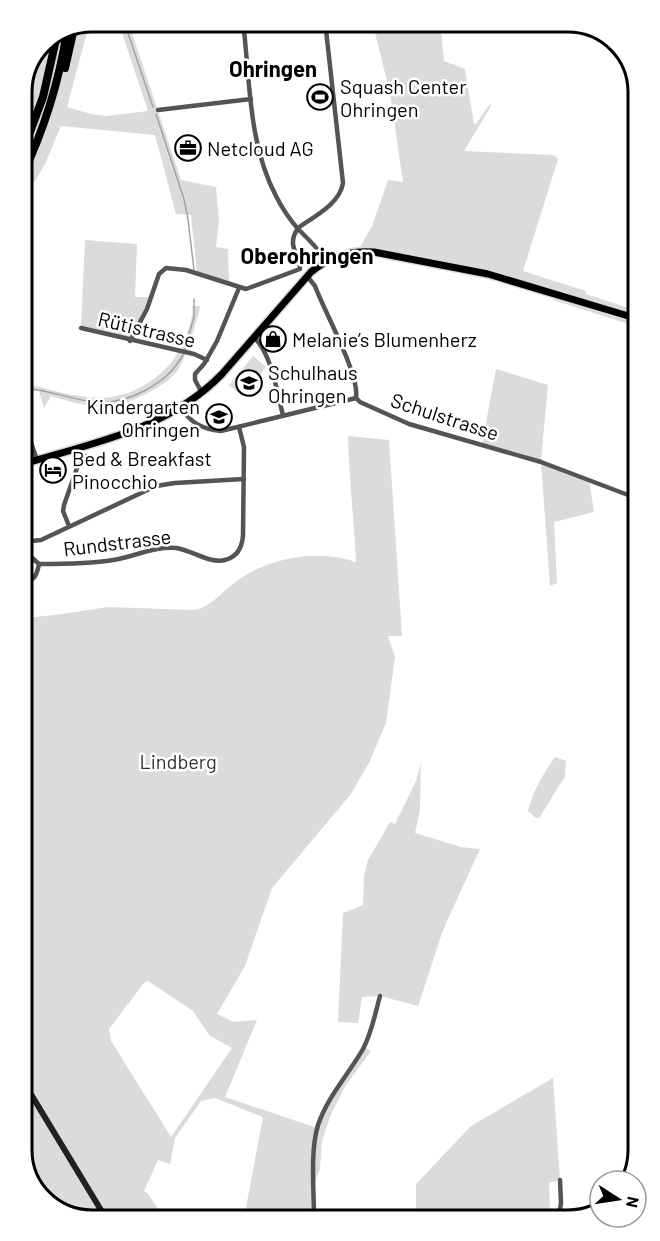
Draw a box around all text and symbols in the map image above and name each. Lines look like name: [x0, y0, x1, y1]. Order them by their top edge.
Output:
district label: Ohringen: [229, 55, 317, 81]
place label: Squash Center Ohringen: [340, 74, 467, 121]
sports icon: Squash Center Ohringen: [305, 82, 335, 112]
office icon: Netcloud AG: [173, 133, 203, 163]
place label: Netcloud AG: [207, 136, 314, 160]
district label: Oberohringen: [241, 242, 373, 268]
street label: Rütistrasse: [96, 306, 198, 352]
shop icon: Melanie’s Blumenherz: [258, 324, 288, 354]
place label: Melanie’s Blumenherz: [292, 327, 477, 351]
place label: Schulhaus Ohringen: [268, 360, 358, 407]
school or university icon: Schulhaus Ohringen: [234, 368, 264, 398]
street label: Schulstrasse: [388, 387, 502, 445]
place label: Kindergarten Ohringen: [87, 394, 200, 441]
school or university icon: Kindergarten Ohringen: [204, 402, 234, 432]
place label: Bed & Breakfast Pinocchio: [72, 446, 212, 493]
hotel icon: Bed & Breakfast Pinocchio: [38, 455, 68, 485]
street label: Rundstrasse: [62, 523, 172, 561]
park label: Lindberg: [139, 749, 217, 773]
north arrow: [588, 1169, 648, 1229]
text: N: [623, 1195, 644, 1209]

